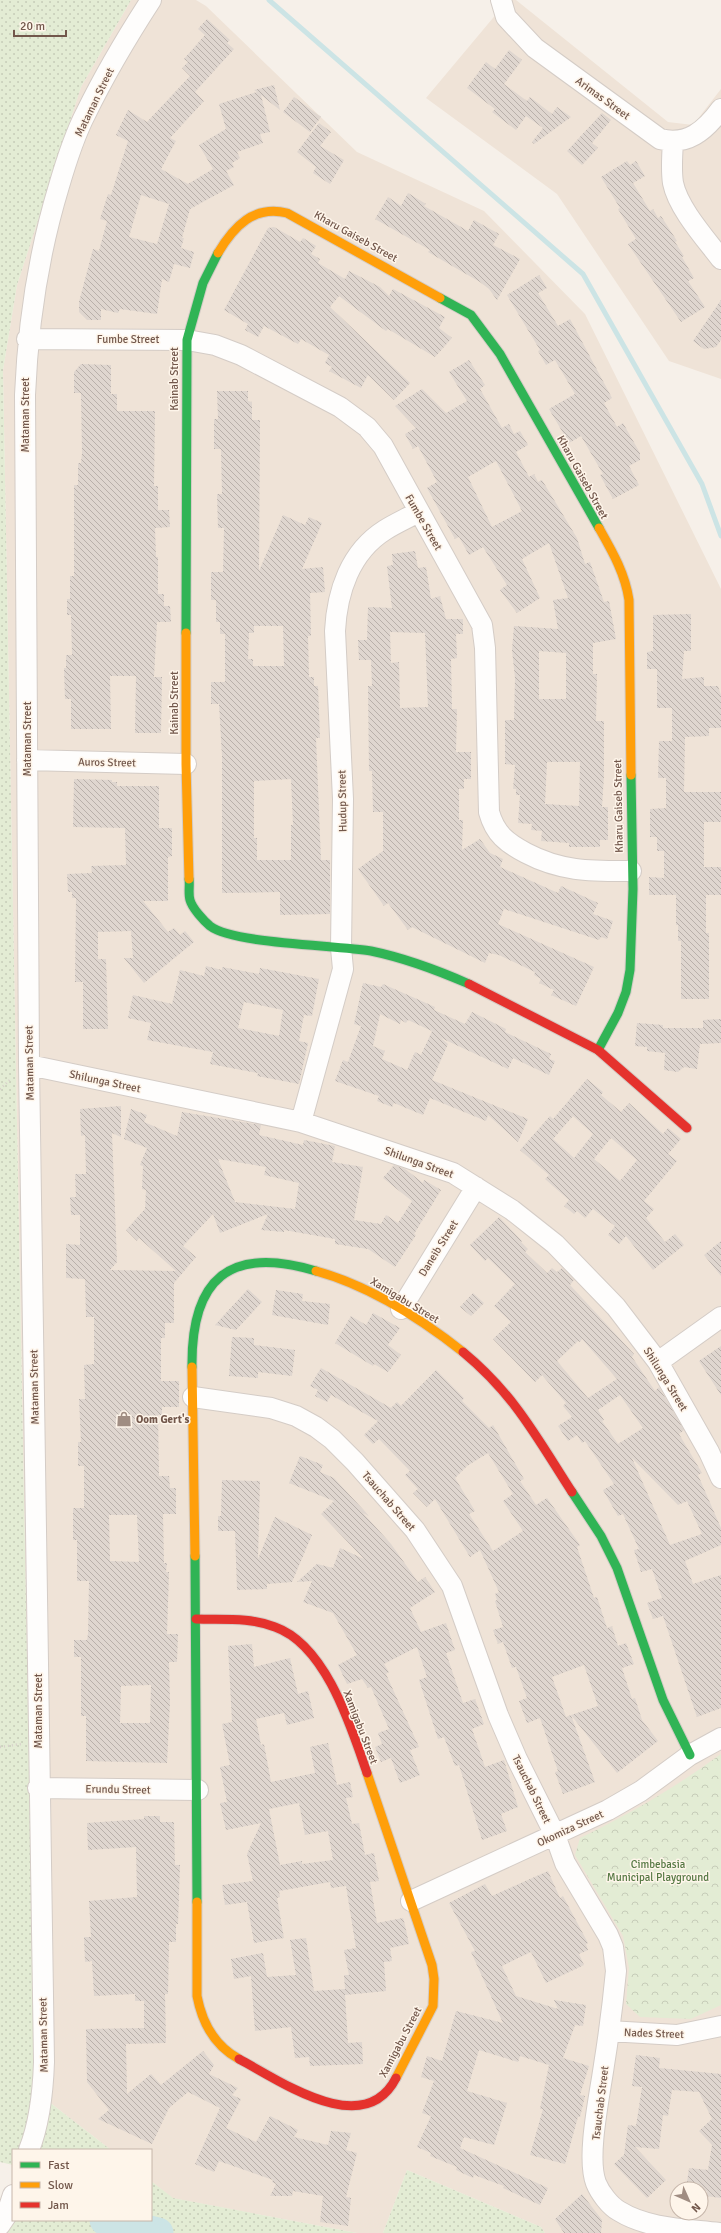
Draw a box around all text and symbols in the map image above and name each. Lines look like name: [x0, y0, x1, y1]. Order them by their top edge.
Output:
scale bar: [14, 12, 66, 38]
text: 20 m: [20, 19, 45, 34]
street label: Mataman Street: [72, 65, 117, 139]
street label: Arimas Street: [573, 74, 633, 123]
street label: Kharu Gaiseb Street: [312, 208, 400, 265]
street label: Fumbe Street: [97, 333, 159, 346]
street label: Kainab Street: [168, 347, 181, 411]
street label: Mataman Street: [19, 377, 32, 453]
street label: Kharu Gaiseb Street: [554, 433, 611, 521]
street label: Fumbe Street: [402, 492, 445, 553]
street label: Kainab Street: [168, 671, 181, 735]
street label: Mataman Street: [21, 701, 34, 777]
street label: Auros Street: [78, 755, 136, 770]
street label: Kharu Gaiseb Street: [611, 759, 626, 853]
street label: Hudup Street: [335, 770, 350, 832]
street label: Mataman Street: [22, 1025, 37, 1101]
street label: Shilunga Street: [68, 1068, 142, 1095]
street label: Shilunga Street: [382, 1144, 455, 1181]
street label: Daneib Street: [416, 1218, 461, 1279]
street label: Xamigabu Street: [368, 1275, 442, 1326]
street label: Shilunga Street: [641, 1345, 690, 1414]
street label: Mataman Street: [27, 1349, 42, 1425]
shop icon: Oom Gert's: [115, 1410, 133, 1428]
place label: Oom Gert's: [136, 1413, 189, 1426]
street label: Tsauchab Street: [359, 1469, 418, 1534]
street label: Mataman Street: [32, 1673, 45, 1749]
street label: Xamigabu Street: [340, 1688, 381, 1766]
street label: Tsauchab Street: [509, 1753, 554, 1826]
street label: Erundu Street: [85, 1782, 151, 1797]
street label: Okomiza Street: [535, 1807, 606, 1849]
park label: Cimbebasia Municipal Playground: [607, 1858, 709, 1884]
street label: Mataman Street: [36, 1997, 51, 2073]
street label: Xamigabu Street: [376, 2005, 425, 2080]
street label: Nades Street: [624, 2026, 684, 2041]
street label: Tsauchab Street: [589, 2065, 612, 2141]
legend: [12, 2149, 152, 2221]
text: Fast: [48, 2158, 69, 2173]
text: Slow: [48, 2178, 73, 2193]
north arrow: [669, 2181, 709, 2221]
text: Jam: [48, 2198, 69, 2213]
text: N: [688, 2200, 703, 2215]

